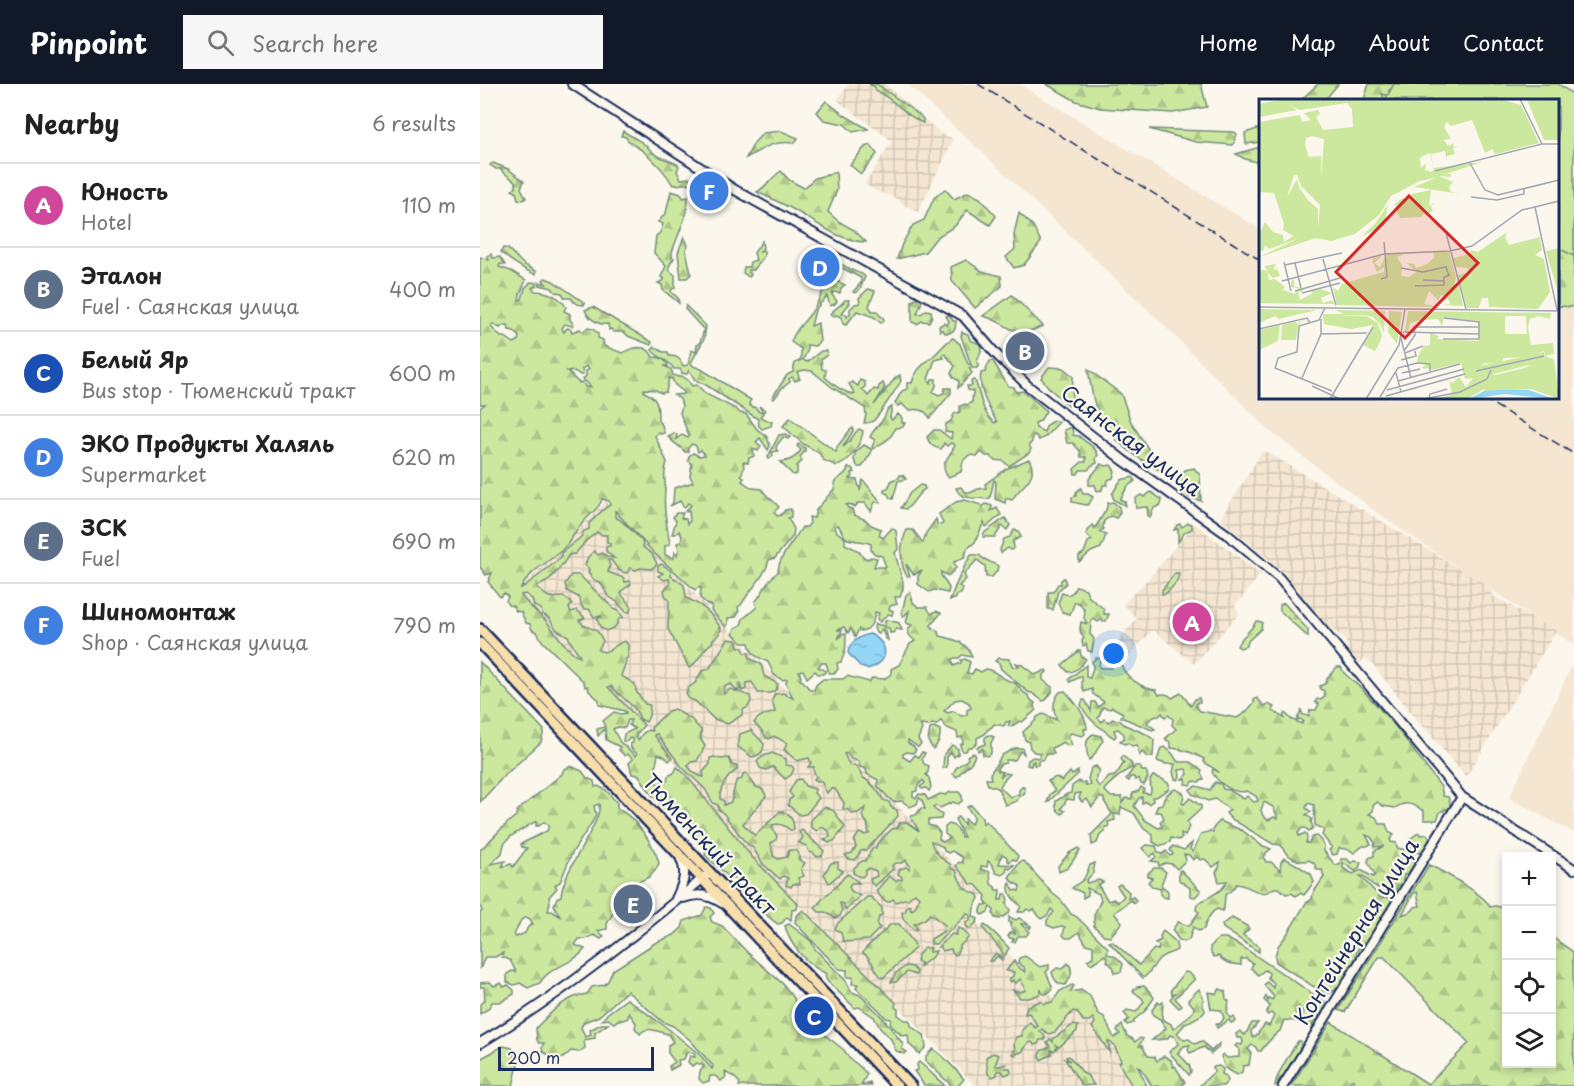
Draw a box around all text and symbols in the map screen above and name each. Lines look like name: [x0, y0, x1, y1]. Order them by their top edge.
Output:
search box: [183, 15, 603, 69]
text: Pinpoint: [30, 21, 147, 64]
icon: search: [204, 26, 237, 59]
text: Search here: [252, 26, 378, 59]
text: Home: [1199, 26, 1258, 58]
text: Map: [1291, 26, 1336, 58]
text: About: [1369, 26, 1430, 58]
text: Contact: [1463, 26, 1544, 58]
inset map: [1259, 99, 1559, 399]
text: Nearby: [24, 104, 119, 143]
text: 6 results: [372, 108, 456, 138]
pin: F: [690, 168, 728, 214]
text: Юность: [81, 174, 168, 207]
text: A: [36, 190, 51, 220]
text: 110 m: [402, 190, 456, 220]
text: Hotel: [81, 207, 132, 237]
pin: D: [800, 244, 840, 290]
text: Эталон: [81, 258, 162, 291]
text: B: [37, 274, 50, 304]
text: 400 m: [389, 274, 456, 304]
text: Fuel · Саянская улица: [81, 291, 299, 321]
pin: B: [1006, 328, 1044, 374]
text: Белый Яр: [81, 342, 189, 375]
text: C: [36, 358, 51, 388]
text: 600 m: [388, 358, 456, 388]
text: Bus stop · Тюменский тракт: [81, 375, 356, 405]
street label: Саянская улица: [1055, 376, 1210, 504]
text: ЭКО Продукты Халяль: [81, 426, 334, 459]
text: D: [36, 442, 51, 472]
text: 620 m: [392, 442, 456, 472]
text: Supermarket: [81, 459, 207, 489]
text: ЗСК: [81, 510, 127, 543]
text: E: [37, 526, 50, 556]
text: 690 m: [392, 526, 456, 556]
text: Fuel: [81, 543, 120, 573]
text: Шиномонтаж: [81, 594, 235, 627]
pin: A: [1172, 600, 1212, 644]
text: F: [38, 610, 49, 640]
text: 790 m: [393, 610, 456, 640]
text: Shop · Саянская улица: [81, 627, 308, 657]
your location: [1099, 639, 1128, 668]
street label: Тюменский тракт: [636, 765, 786, 923]
street label: Контейнерная улица: [1285, 831, 1426, 1030]
map controls: [1502, 852, 1556, 1068]
button: +: [1502, 852, 1556, 906]
pin: E: [614, 882, 652, 926]
button: −: [1502, 906, 1556, 960]
button: locate: [1502, 960, 1556, 1014]
pin: C: [794, 994, 834, 1038]
button: layers: [1502, 1014, 1556, 1068]
scale bar: [498, 1044, 654, 1072]
text: 200 m: [507, 1045, 560, 1069]

